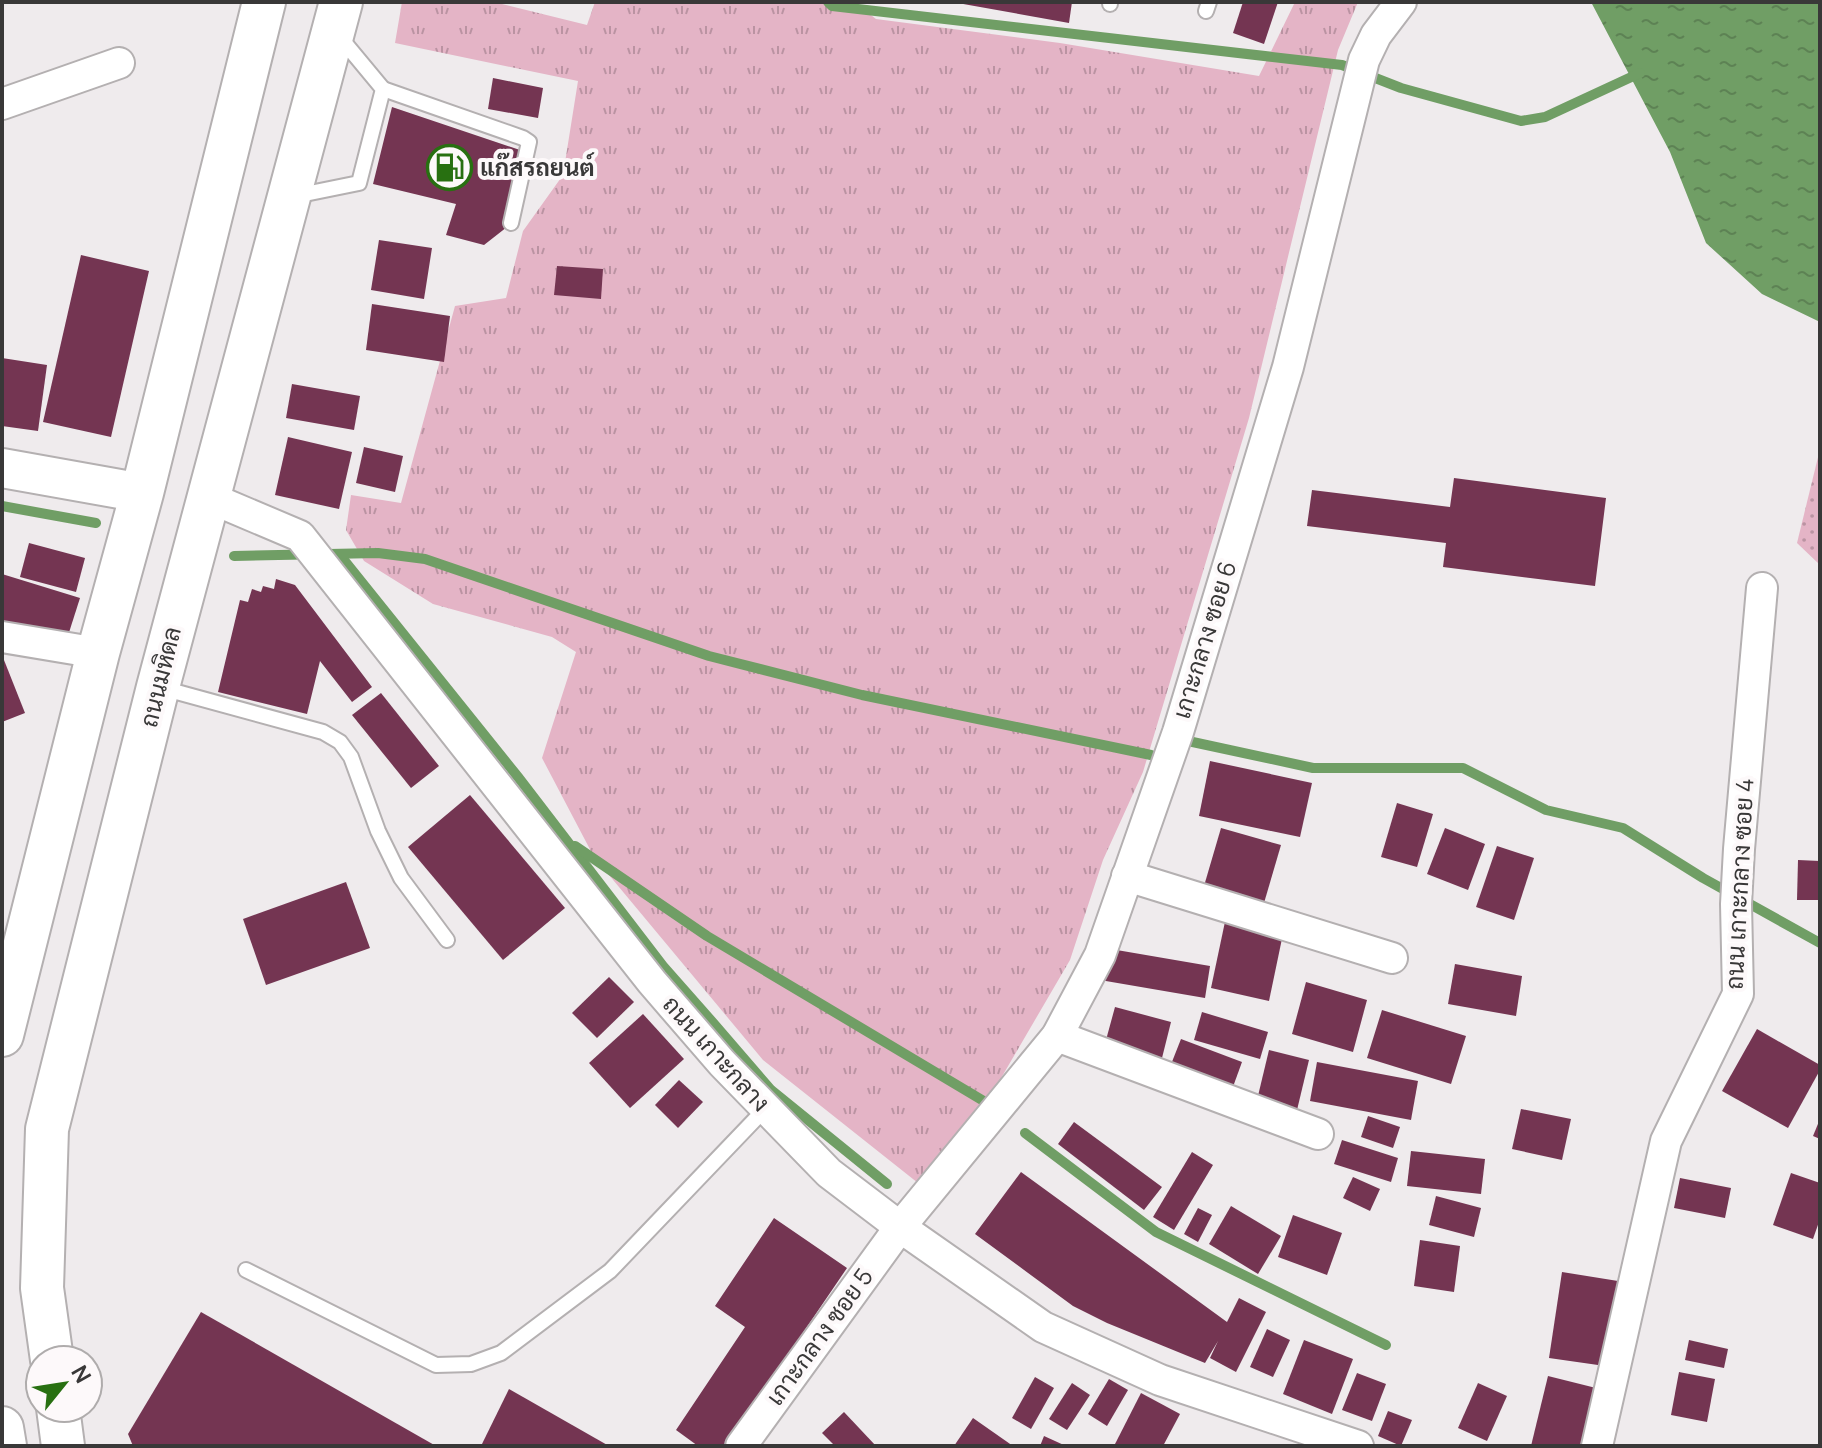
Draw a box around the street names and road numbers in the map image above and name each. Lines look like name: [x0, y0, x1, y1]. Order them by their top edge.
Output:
street label: เกาะกลาง ซอย 6: [1164, 557, 1243, 722]
street label: ถนนมหิดล: [131, 623, 188, 730]
street label: ถนน เกาะกลาง ซอย 4: [1716, 777, 1761, 990]
street label: ถนน เกาะกลาง: [656, 988, 778, 1118]
street label: เกาะกลาง ซอย 5: [758, 1261, 880, 1411]

